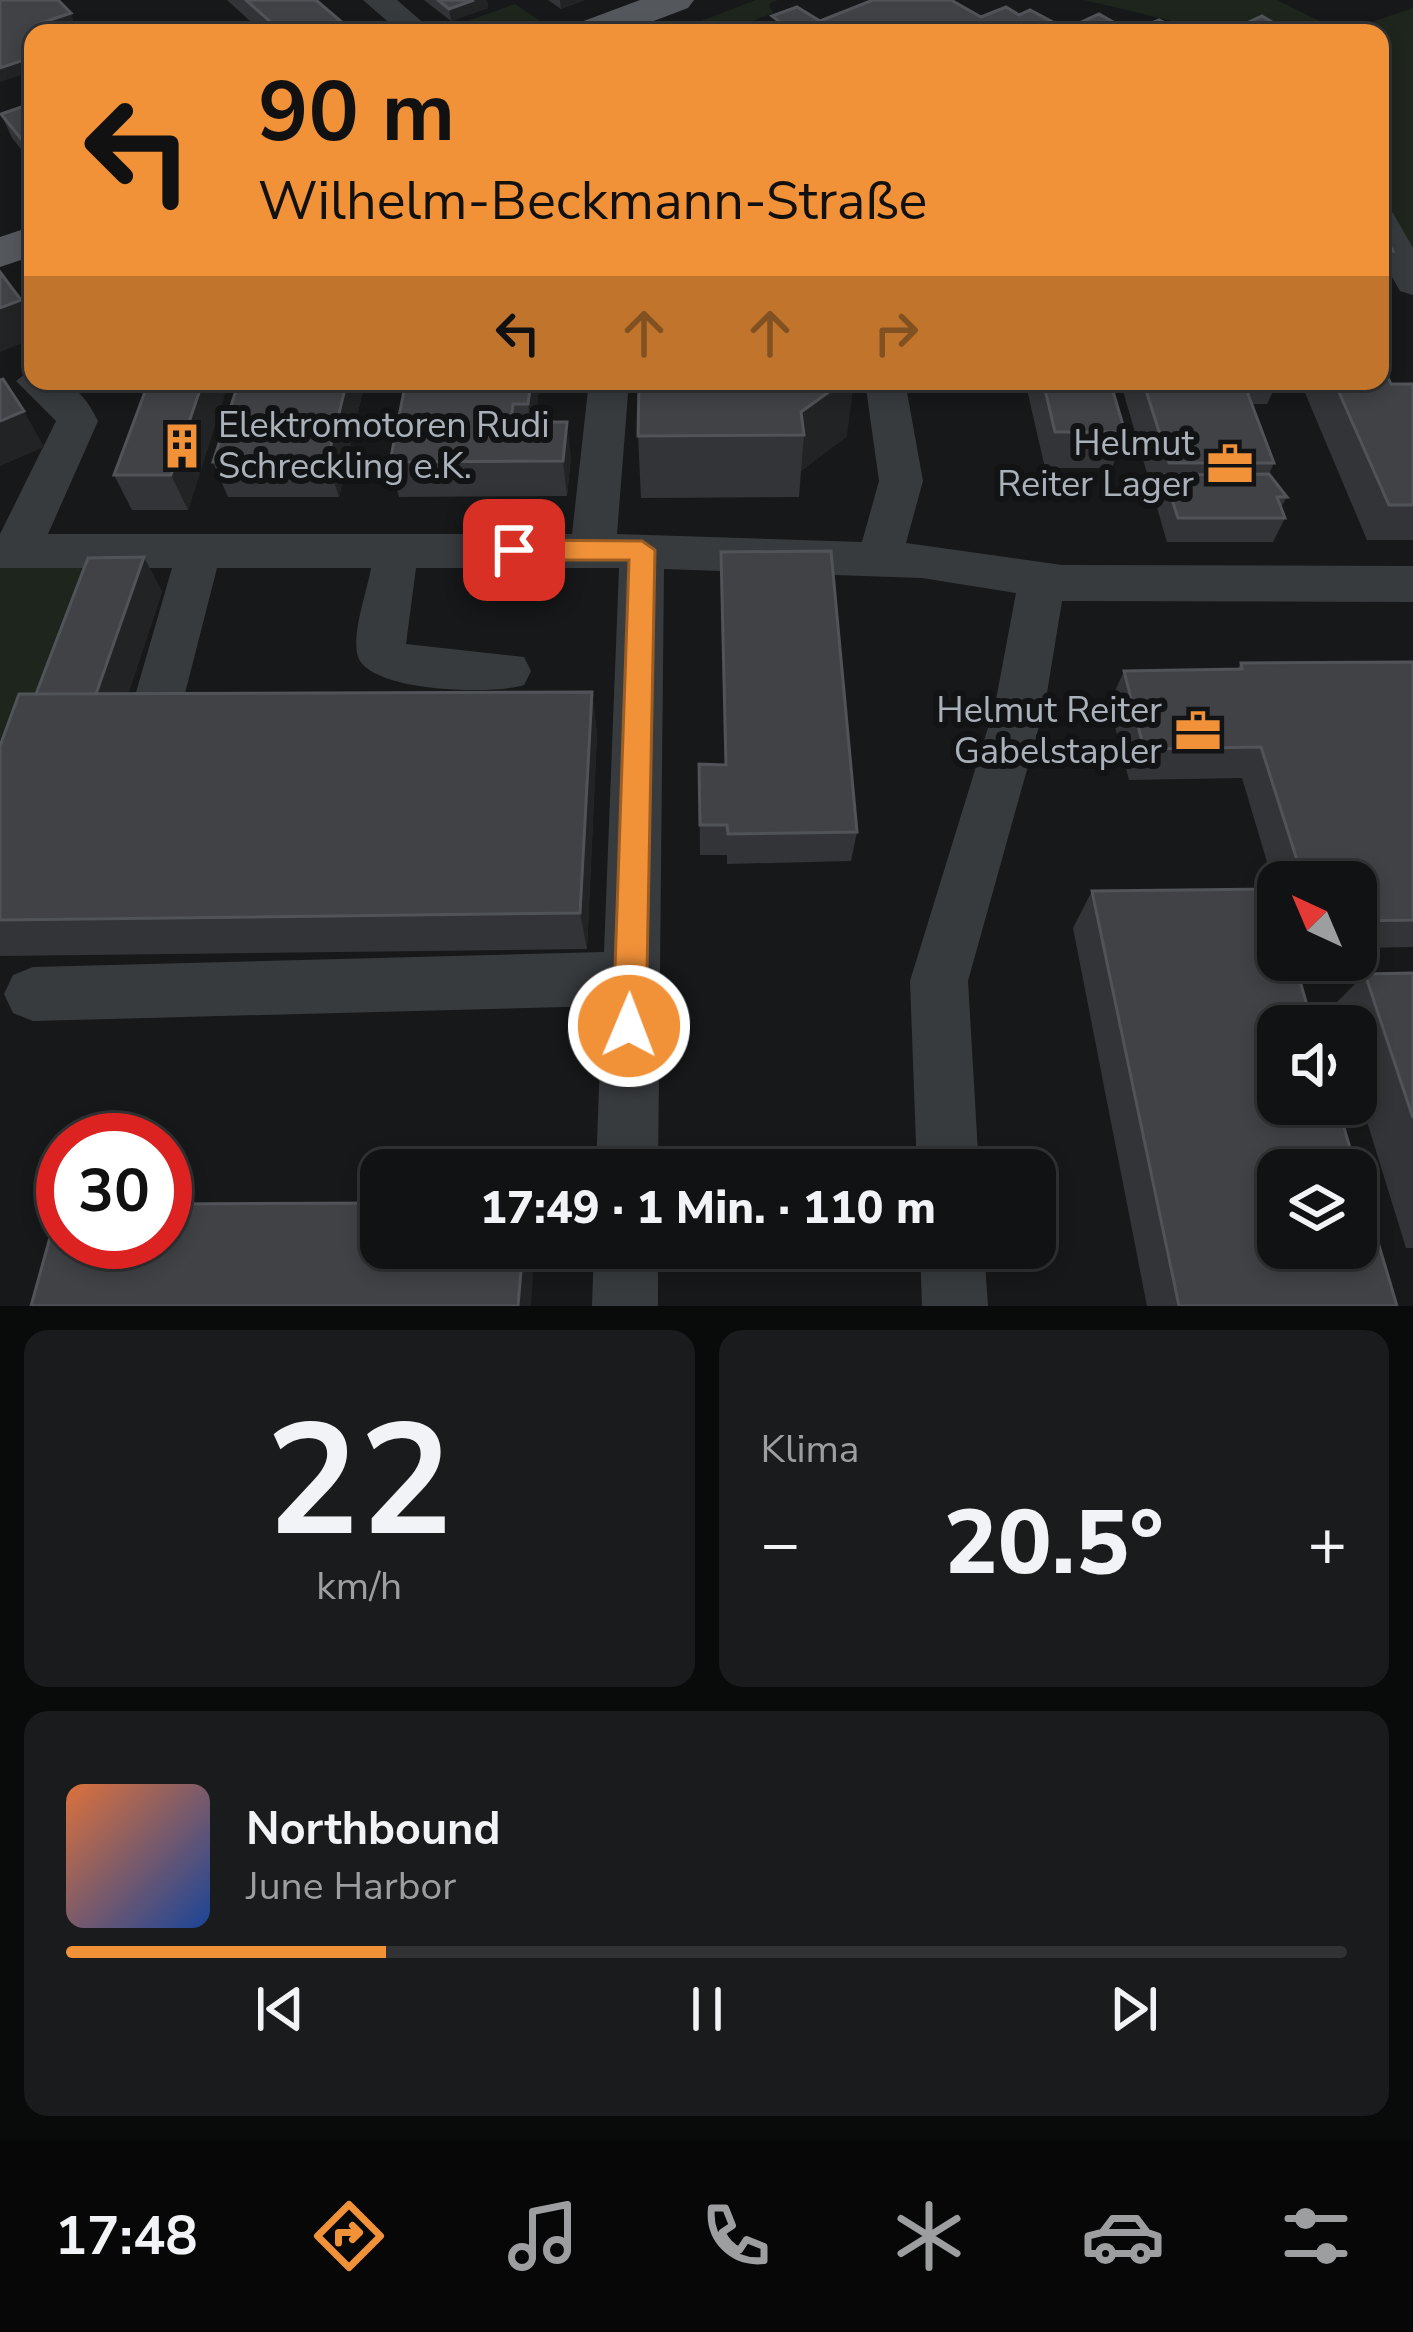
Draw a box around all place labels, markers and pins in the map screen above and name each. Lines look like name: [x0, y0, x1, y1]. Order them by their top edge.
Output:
place label: Elektromotoren Rudi Schreckling e.K.: [218, 401, 550, 491]
place label: Helmut Reiter Lager: [997, 419, 1194, 509]
building icon: Elektromotoren Rudi Schreckling e.K.: [157, 421, 207, 471]
office icon: Helmut Reiter Lager: [1205, 439, 1255, 489]
pin: [463, 499, 565, 601]
place label: Helmut Reiter Gabelstapler: [936, 686, 1162, 776]
office icon: Helmut Reiter Gabelstapler: [1173, 706, 1223, 756]

